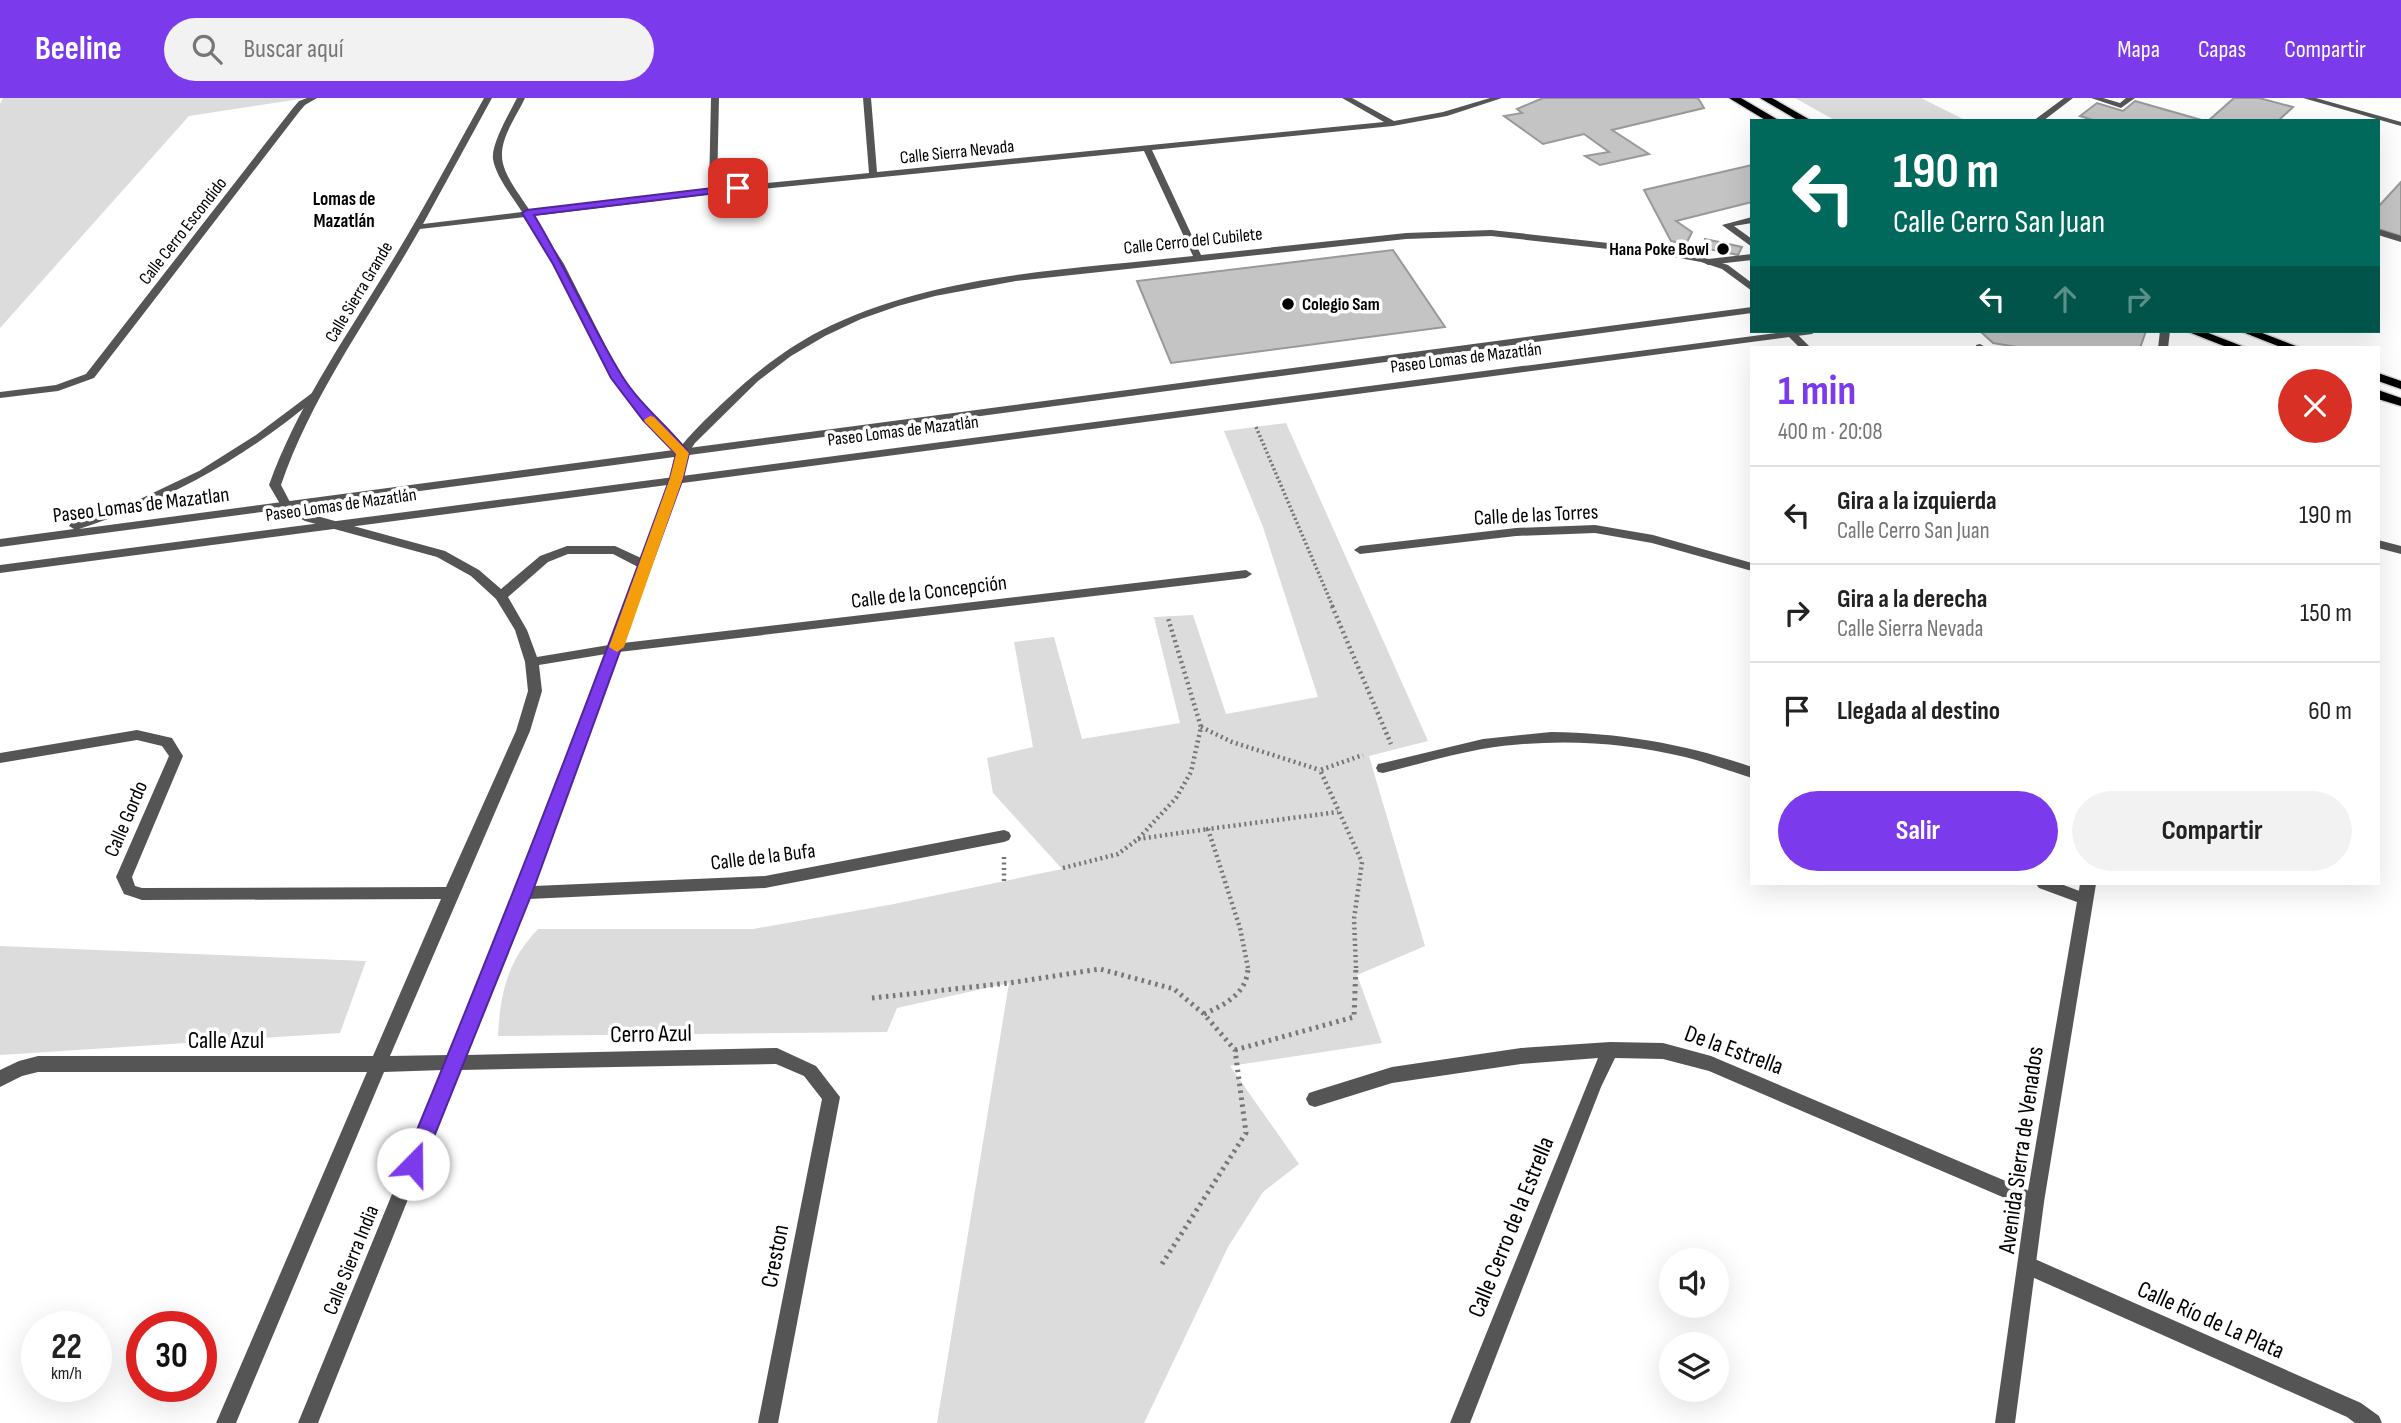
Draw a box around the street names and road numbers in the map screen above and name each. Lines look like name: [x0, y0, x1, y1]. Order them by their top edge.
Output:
street label: Calle Sierra Nevada: [899, 136, 1015, 168]
street label: Calle Cerro Escondido: [135, 173, 231, 289]
street label: Calle Cerro del Cubilete: [1123, 223, 1263, 259]
street label: Calle Sierra Grande: [321, 238, 397, 346]
street label: Paseo Lomas de Mazatlán: [1389, 338, 1543, 378]
street label: Paseo Lomas de Mazatlán: [826, 411, 980, 451]
street label: Paseo Lomas de Mazatlan: [51, 482, 231, 528]
street label: Paseo Lomas de Mazatlán: [264, 484, 418, 526]
street label: Calle de las Torres: [1473, 499, 1599, 531]
street label: Calle de la Concepción: [850, 570, 1008, 614]
street label: Calle Gordo: [99, 777, 153, 861]
street label: Calle de la Bufa: [709, 838, 817, 876]
street label: Cerro Azul: [610, 1019, 692, 1049]
street label: De la Estrella: [1681, 1019, 1787, 1081]
street label: Calle Azul: [188, 1026, 264, 1055]
street label: Avenida Sierra de Venados: [1992, 1045, 2050, 1256]
street label: Calle Cerro de la Estrella: [1462, 1132, 1560, 1322]
street label: Calle Sierra India: [318, 1202, 384, 1318]
street label: Creston: [755, 1222, 795, 1290]
street label: Calle Río de La Plata: [2133, 1275, 2289, 1365]

